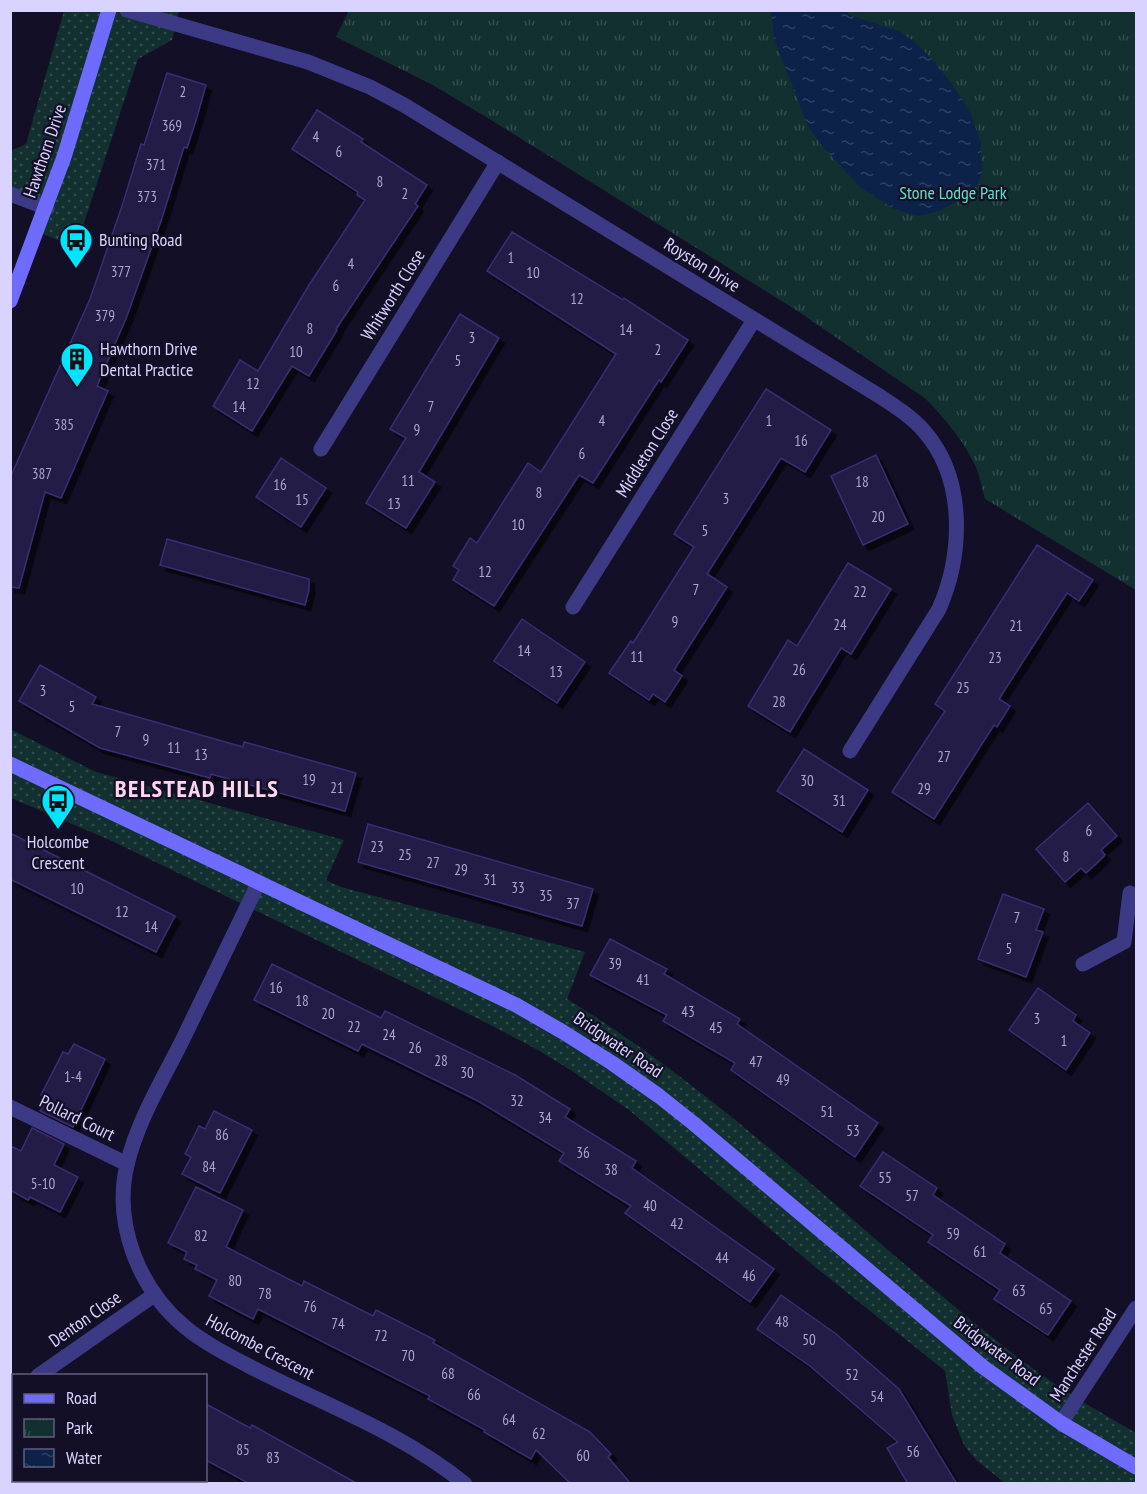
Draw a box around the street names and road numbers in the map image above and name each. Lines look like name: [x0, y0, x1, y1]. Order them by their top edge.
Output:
street label: Hawthorn Drive: [18, 101, 71, 201]
street label: Royston Drive: [660, 232, 745, 297]
street label: Whitworth Close: [356, 245, 430, 344]
street label: Middleton Close: [610, 404, 683, 501]
street label: Bridgwater Road: [569, 1006, 667, 1083]
street label: Pollard Court: [36, 1089, 119, 1146]
street label: Denton Close: [44, 1285, 125, 1352]
street label: Manchester Road: [1044, 1304, 1121, 1405]
street label: Holcombe Crescent: [202, 1308, 318, 1385]
street label: Bridgwater Road: [949, 1311, 1045, 1391]

